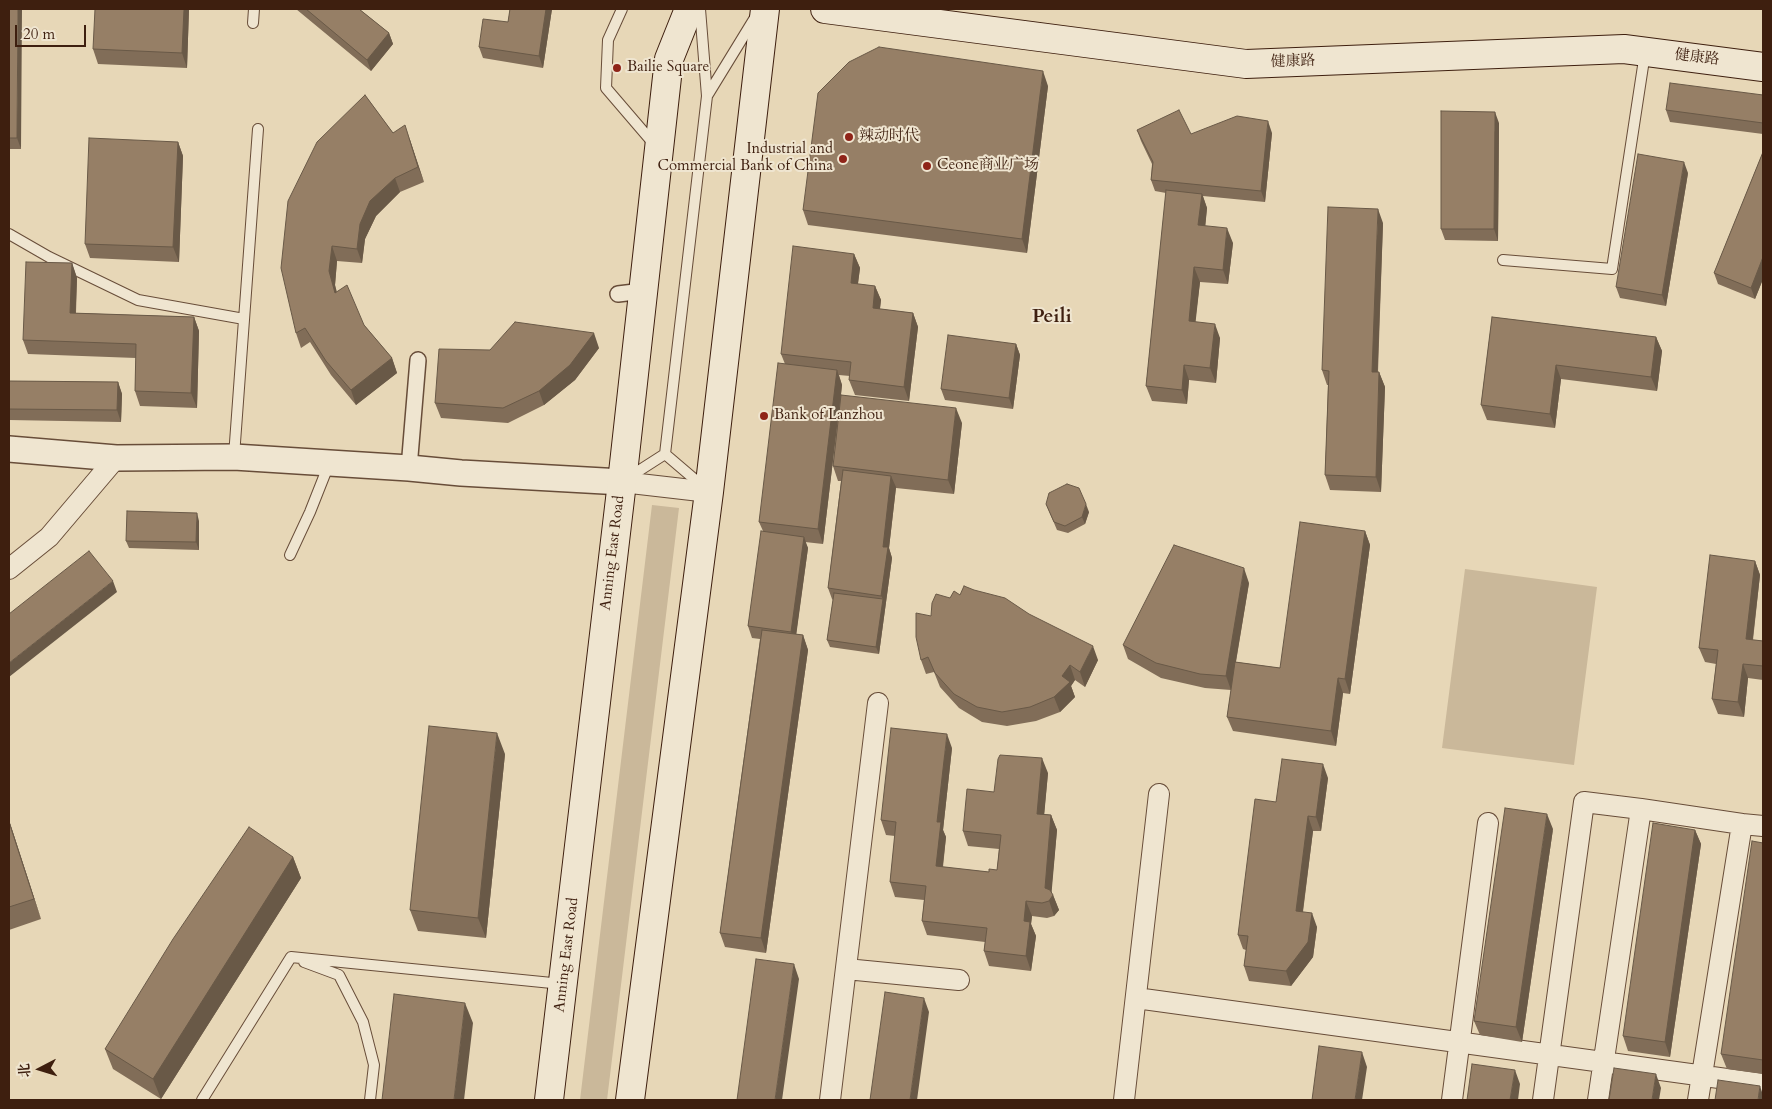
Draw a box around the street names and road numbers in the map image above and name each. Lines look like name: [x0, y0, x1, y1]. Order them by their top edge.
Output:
street label: 健康路: [1674, 46, 1720, 70]
street label: 健康路: [1270, 52, 1316, 72]
street label: Anning East Road: [597, 495, 629, 611]
street label: Anning East Road: [551, 897, 583, 1013]

